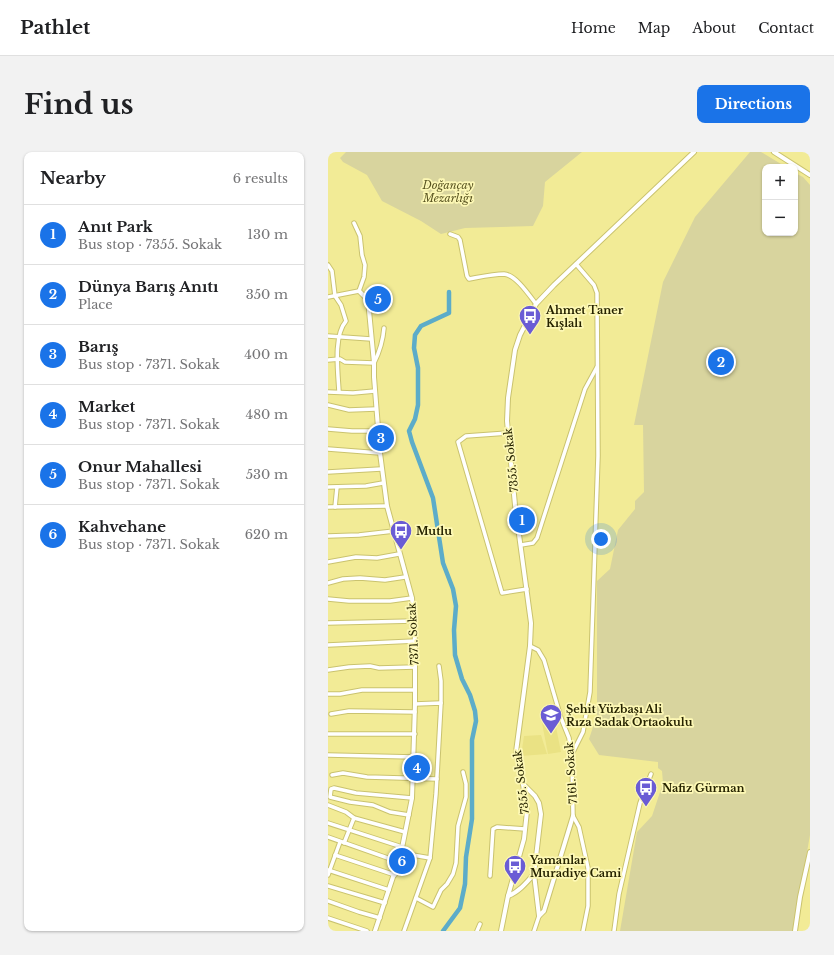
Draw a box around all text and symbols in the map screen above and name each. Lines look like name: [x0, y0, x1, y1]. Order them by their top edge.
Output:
text: Pathlet: [20, 16, 90, 39]
text: Home: [571, 19, 616, 37]
text: Map: [638, 19, 670, 37]
text: About: [692, 19, 736, 37]
text: Contact: [758, 19, 814, 37]
button: Directions: [697, 85, 810, 123]
text: Find us: [24, 87, 134, 122]
map controls: [762, 164, 798, 236]
button: +: [762, 164, 798, 200]
text: Nearby: [40, 168, 106, 189]
text: 6 results: [233, 170, 288, 187]
park label: Doğançay Mezarlığı: [422, 178, 474, 205]
button: −: [762, 200, 798, 236]
text: Anıt Park: [78, 217, 153, 236]
text: 1: [50, 226, 56, 243]
text: 130 m: [247, 226, 288, 243]
text: Bus stop · 7355. Sokak: [78, 236, 222, 253]
text: Dünya Barış Anıtı: [78, 277, 218, 296]
pin: 5: [365, 284, 391, 314]
text: 2: [49, 286, 57, 303]
text: 350 m: [246, 286, 288, 303]
text: Place: [78, 296, 113, 313]
bus stop icon: Ahmet Taner Kışlalı: [517, 303, 543, 336]
place label: Ahmet Taner Kışlalı: [545, 303, 624, 330]
text: Barış: [78, 337, 118, 356]
text: 3: [49, 346, 57, 363]
text: 400 m: [244, 346, 288, 363]
pin: 2: [708, 347, 734, 377]
text: Bus stop · 7371. Sokak: [78, 356, 220, 373]
text: Market: [78, 397, 135, 416]
text: 4: [49, 406, 57, 423]
text: 480 m: [246, 406, 288, 423]
text: Bus stop · 7371. Sokak: [78, 416, 220, 433]
pin: 3: [368, 423, 394, 453]
street label: 7355. Sokak: [501, 427, 521, 493]
text: Onur Mahallesi: [78, 457, 202, 476]
text: 5: [49, 466, 57, 483]
text: 530 m: [246, 466, 288, 483]
text: Bus stop · 7371. Sokak: [78, 476, 220, 493]
pin: 1: [509, 505, 535, 535]
text: Kahvehane: [78, 517, 166, 536]
bus stop icon: Mutlu: [388, 518, 414, 551]
place label: Mutlu: [416, 524, 452, 538]
text: 6: [49, 526, 57, 543]
text: 620 m: [245, 526, 288, 543]
your location: [591, 529, 611, 549]
text: Bus stop · 7371. Sokak: [78, 536, 220, 553]
street label: 7371. Sokak: [404, 602, 422, 666]
school or university icon: Şehit Yüzbaşı Ali Rıza Sadak Ortaokulu: [538, 702, 564, 735]
place label: Şehit Yüzbaşı Ali Rıza Sadak Ortaokulu: [566, 702, 693, 729]
street label: 7161. Sokak: [562, 741, 580, 805]
street label: 7355. Sokak: [510, 749, 532, 815]
pin: 4: [404, 753, 430, 783]
bus stop icon: Nafiz Gürman: [633, 775, 659, 808]
place label: Nafiz Gürman: [662, 781, 744, 795]
pin: 6: [389, 846, 415, 876]
bus stop icon: Yamanlar Muradiye Cami: [502, 853, 528, 886]
place label: Yamanlar Muradiye Cami: [529, 853, 621, 880]

